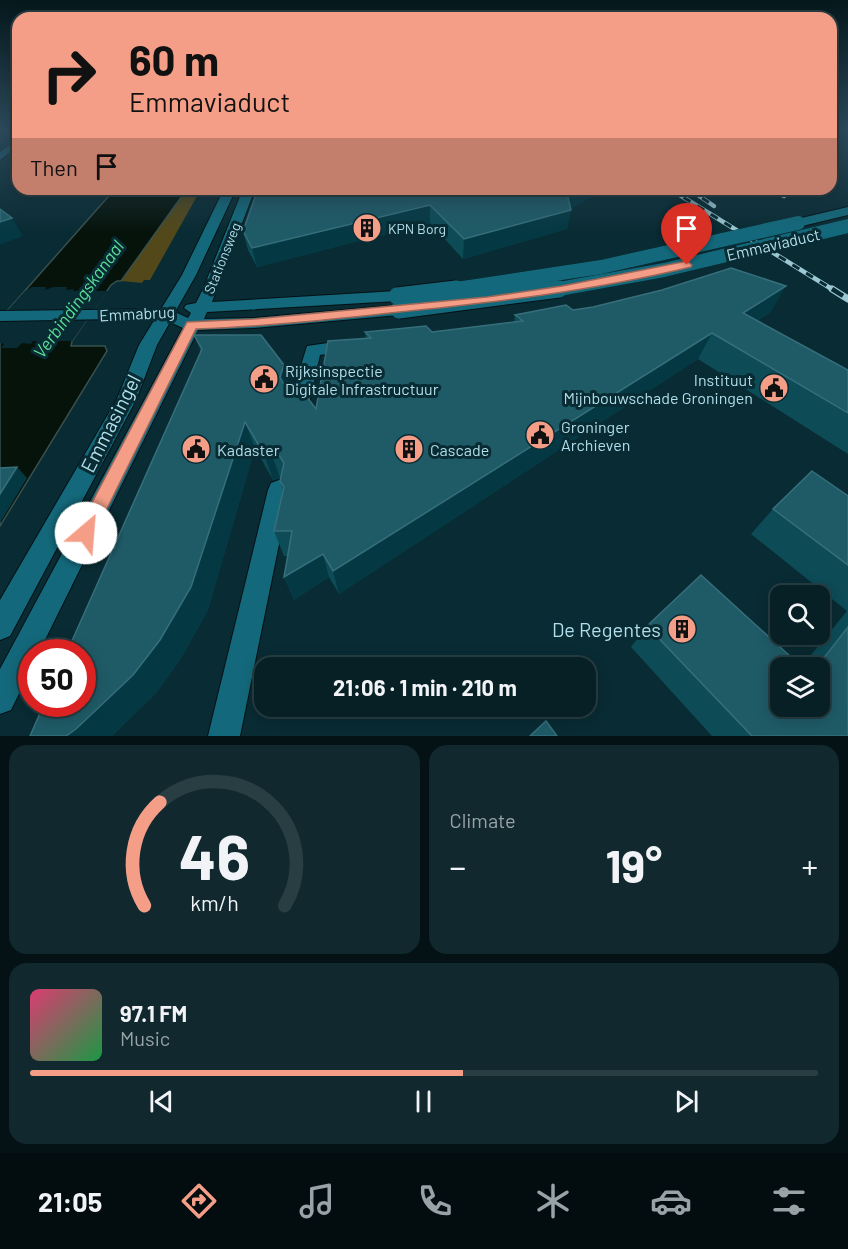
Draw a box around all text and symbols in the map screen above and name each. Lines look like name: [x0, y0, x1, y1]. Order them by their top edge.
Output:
text: 60 m: [129, 34, 219, 84]
icon: right: [30, 36, 108, 114]
text: Emmaviaduct: [129, 85, 290, 117]
icon: arrive: [90, 150, 123, 183]
text: Then: [30, 154, 78, 180]
pin: [661, 203, 712, 265]
building icon: KPN Borg: [351, 212, 383, 244]
icon: arrive: [670, 212, 703, 245]
street label: Stationsweg: [200, 220, 244, 296]
place label: KPN Borg: [388, 220, 446, 237]
street label: Emmaviaduct: [724, 224, 822, 264]
water label: Verbindingskanaal: [28, 236, 128, 362]
street label: Emmabrug: [99, 302, 175, 324]
place label: Rijksinspectie Digitale Infrastructuur: [285, 361, 439, 398]
public building icon: Rijksinspectie Digitale Infrastructuur: [248, 363, 280, 395]
street label: Emmasingel: [75, 370, 145, 476]
place label: Instituut Mijnbouwschade Groningen: [563, 370, 753, 407]
public building icon: Instituut Mijnbouwschade Groningen: [758, 372, 790, 404]
place label: Groninger Archieven: [561, 417, 630, 454]
public building icon: Groninger Archieven: [524, 419, 556, 451]
public building icon: Kadaster: [180, 433, 212, 465]
building icon: Cascade: [393, 433, 425, 465]
place label: Kadaster: [217, 440, 280, 459]
place label: Cascade: [430, 440, 489, 459]
position arrow: [54, 501, 118, 565]
map controls: [770, 585, 830, 717]
button: search: [770, 585, 830, 645]
building icon: De Regentes: [666, 613, 698, 645]
place label: De Regentes: [552, 617, 661, 641]
speed limit sign: 50: [18, 639, 96, 717]
button: layers: [770, 657, 830, 717]
text: 21:06 · 1 min · 210 m: [333, 674, 517, 700]
text: Climate: [450, 808, 516, 832]
text: 46: [179, 818, 250, 892]
text: 19°: [605, 838, 662, 892]
text: −: [450, 846, 466, 886]
text: +: [802, 846, 818, 886]
text: km/h: [190, 891, 239, 916]
text: 97.1 FM: [120, 1000, 187, 1026]
text: Music: [120, 1026, 170, 1050]
icon: previous: [145, 1085, 178, 1118]
icon: pause: [407, 1085, 440, 1118]
icon: next: [670, 1085, 703, 1118]
icon: directions: [178, 1180, 220, 1222]
icon: music: [296, 1180, 338, 1222]
icon: phone: [414, 1180, 456, 1222]
icon: climate: [532, 1180, 574, 1222]
icon: car: [650, 1180, 692, 1222]
icon: filters: [768, 1180, 810, 1222]
text: 21:05: [38, 1185, 102, 1217]

